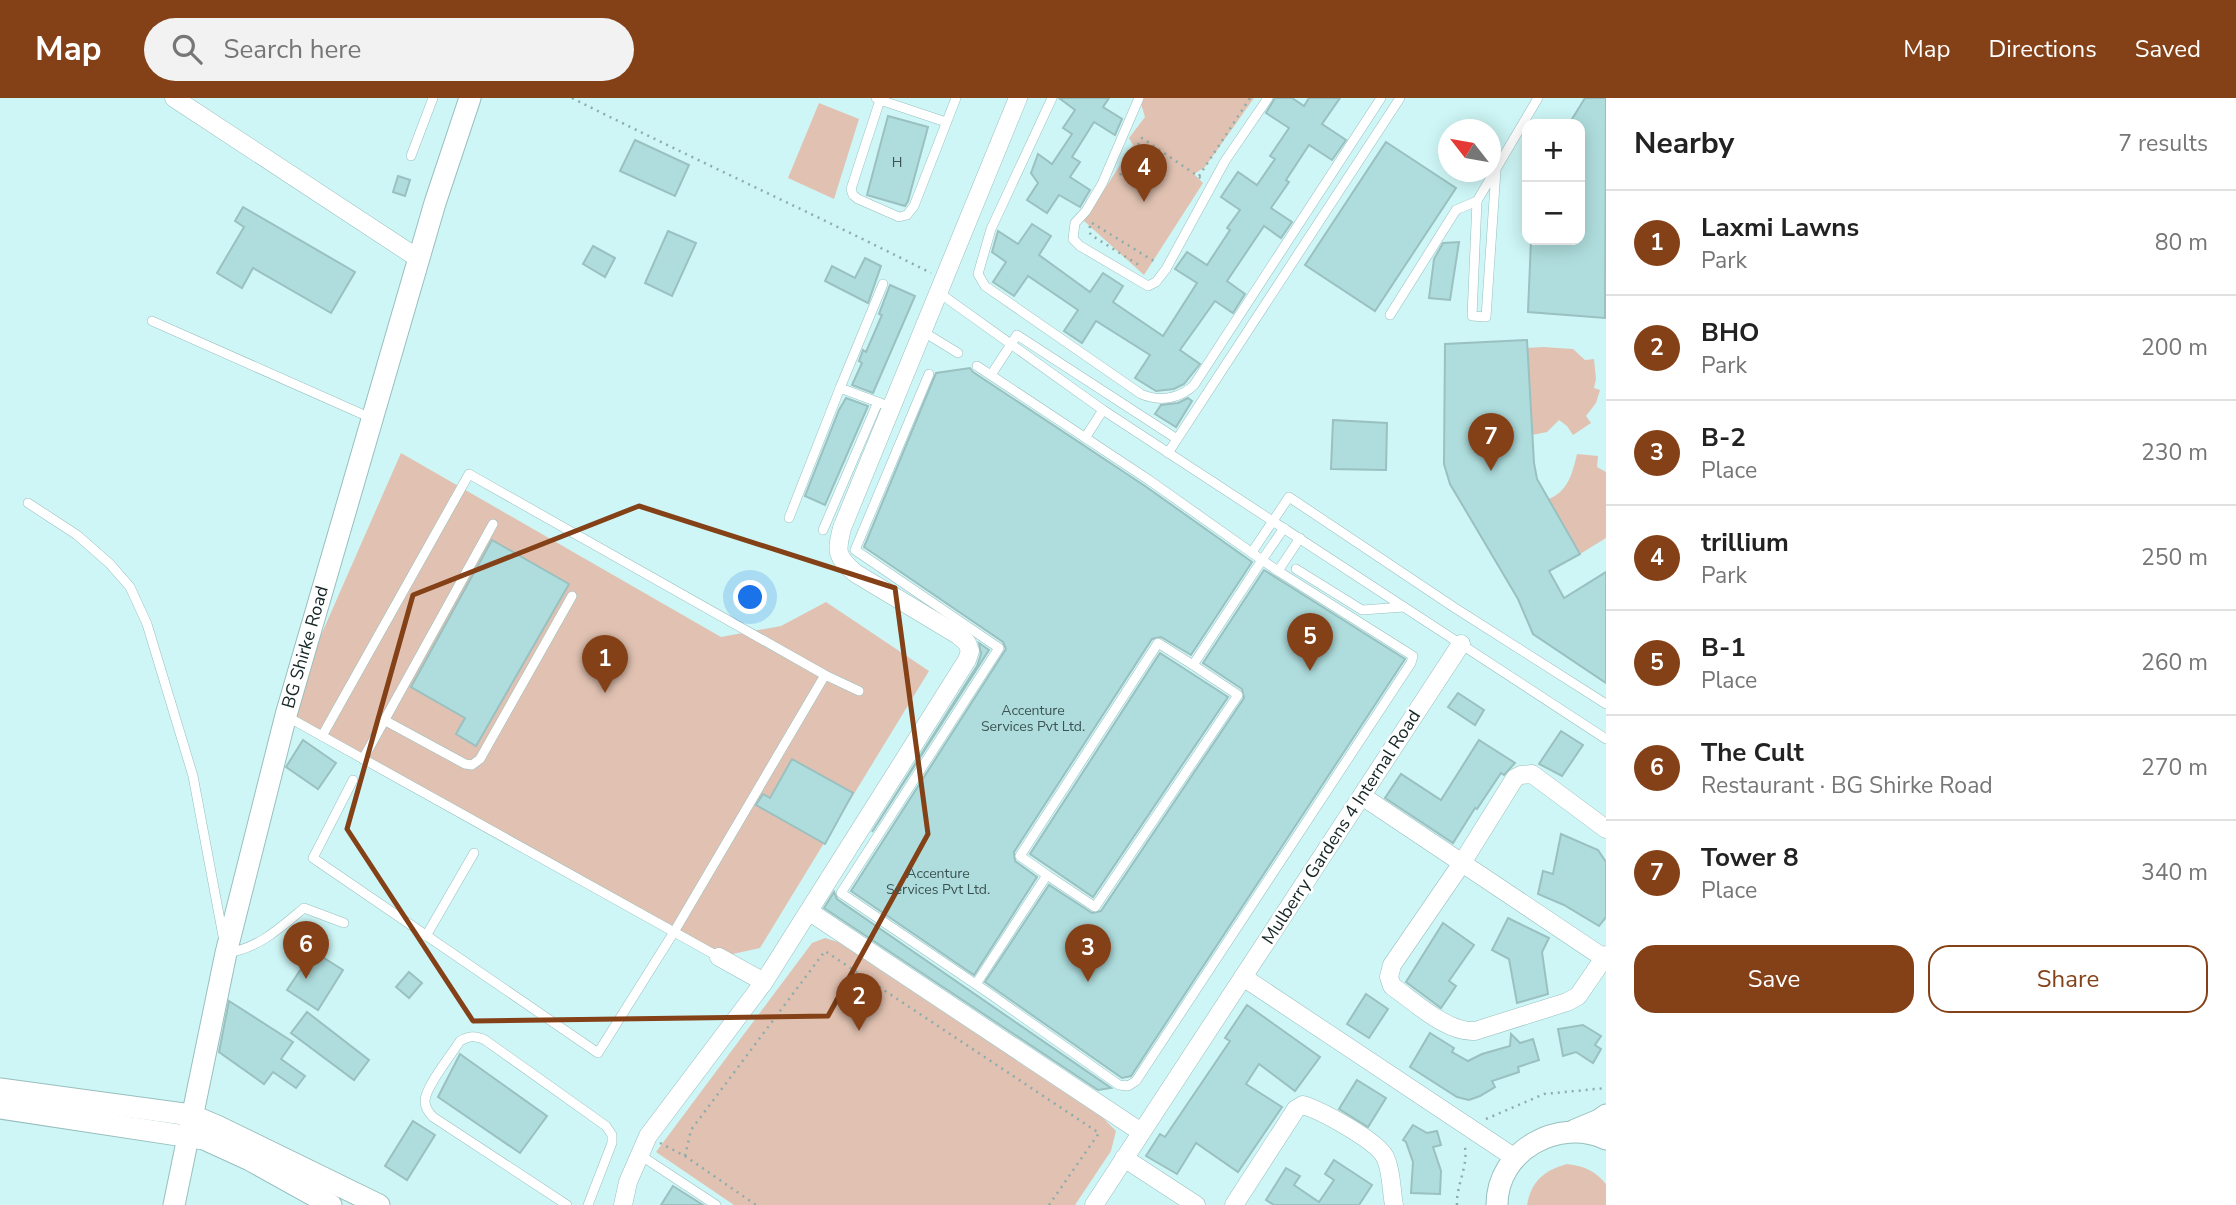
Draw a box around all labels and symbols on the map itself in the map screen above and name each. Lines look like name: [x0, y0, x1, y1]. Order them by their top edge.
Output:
north arrow: [1438, 119, 1501, 182]
pin: 4: [1121, 144, 1167, 202]
house number: H: [892, 153, 902, 172]
pin: 7: [1468, 413, 1514, 471]
your location: [733, 580, 767, 614]
street label: BG Shirke Road: [276, 583, 334, 711]
pin: 5: [1287, 613, 1333, 671]
pin: 1: [582, 635, 628, 693]
house number: Accenture Services Pvt Ltd.: [981, 701, 1085, 736]
street label: Mulberry Gardens 4 Internal Road: [1256, 705, 1426, 949]
house number: Accenture Services Pvt Ltd.: [886, 864, 990, 899]
pin: 6: [283, 921, 329, 979]
pin: 3: [1065, 924, 1111, 982]
pin: 2: [836, 973, 882, 1031]

